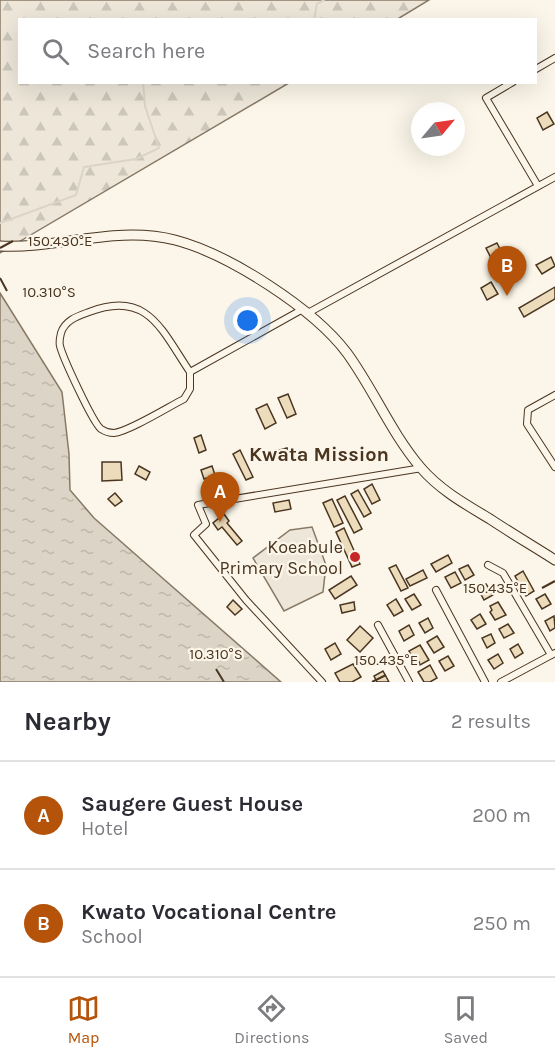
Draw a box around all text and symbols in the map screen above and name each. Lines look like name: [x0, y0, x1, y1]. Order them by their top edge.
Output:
search box: [18, 18, 537, 84]
icon: search: [39, 35, 72, 68]
text: Search here: [87, 38, 205, 64]
north arrow: [411, 102, 465, 156]
text: 150.430°E: [28, 232, 92, 250]
pin: B: [488, 246, 526, 296]
text: 10.310°S: [22, 283, 76, 301]
your location: [233, 306, 262, 335]
district label: Kwata Mission: [249, 443, 389, 466]
pin: A: [200, 472, 240, 522]
place label: Koeabule Primary School: [220, 536, 343, 579]
marker: Koeabule Primary School: [348, 550, 362, 564]
text: 150.435°E: [463, 579, 527, 597]
text: 10.310°S: [189, 645, 243, 663]
text: 150.435°E: [354, 651, 418, 669]
text: Nearby: [24, 706, 111, 737]
text: 2 results: [451, 710, 531, 733]
text: Saugere Guest House: [81, 791, 303, 817]
text: A: [37, 804, 50, 827]
text: 200 m: [472, 804, 531, 827]
text: Hotel: [81, 817, 129, 840]
text: Kwato Vocational Centre: [81, 899, 336, 925]
text: B: [37, 912, 50, 935]
text: 250 m: [473, 912, 531, 935]
text: School: [81, 925, 143, 948]
tab: Map: [67, 992, 100, 1047]
tab: Directions: [234, 992, 309, 1047]
tab: Saved: [444, 992, 488, 1047]

